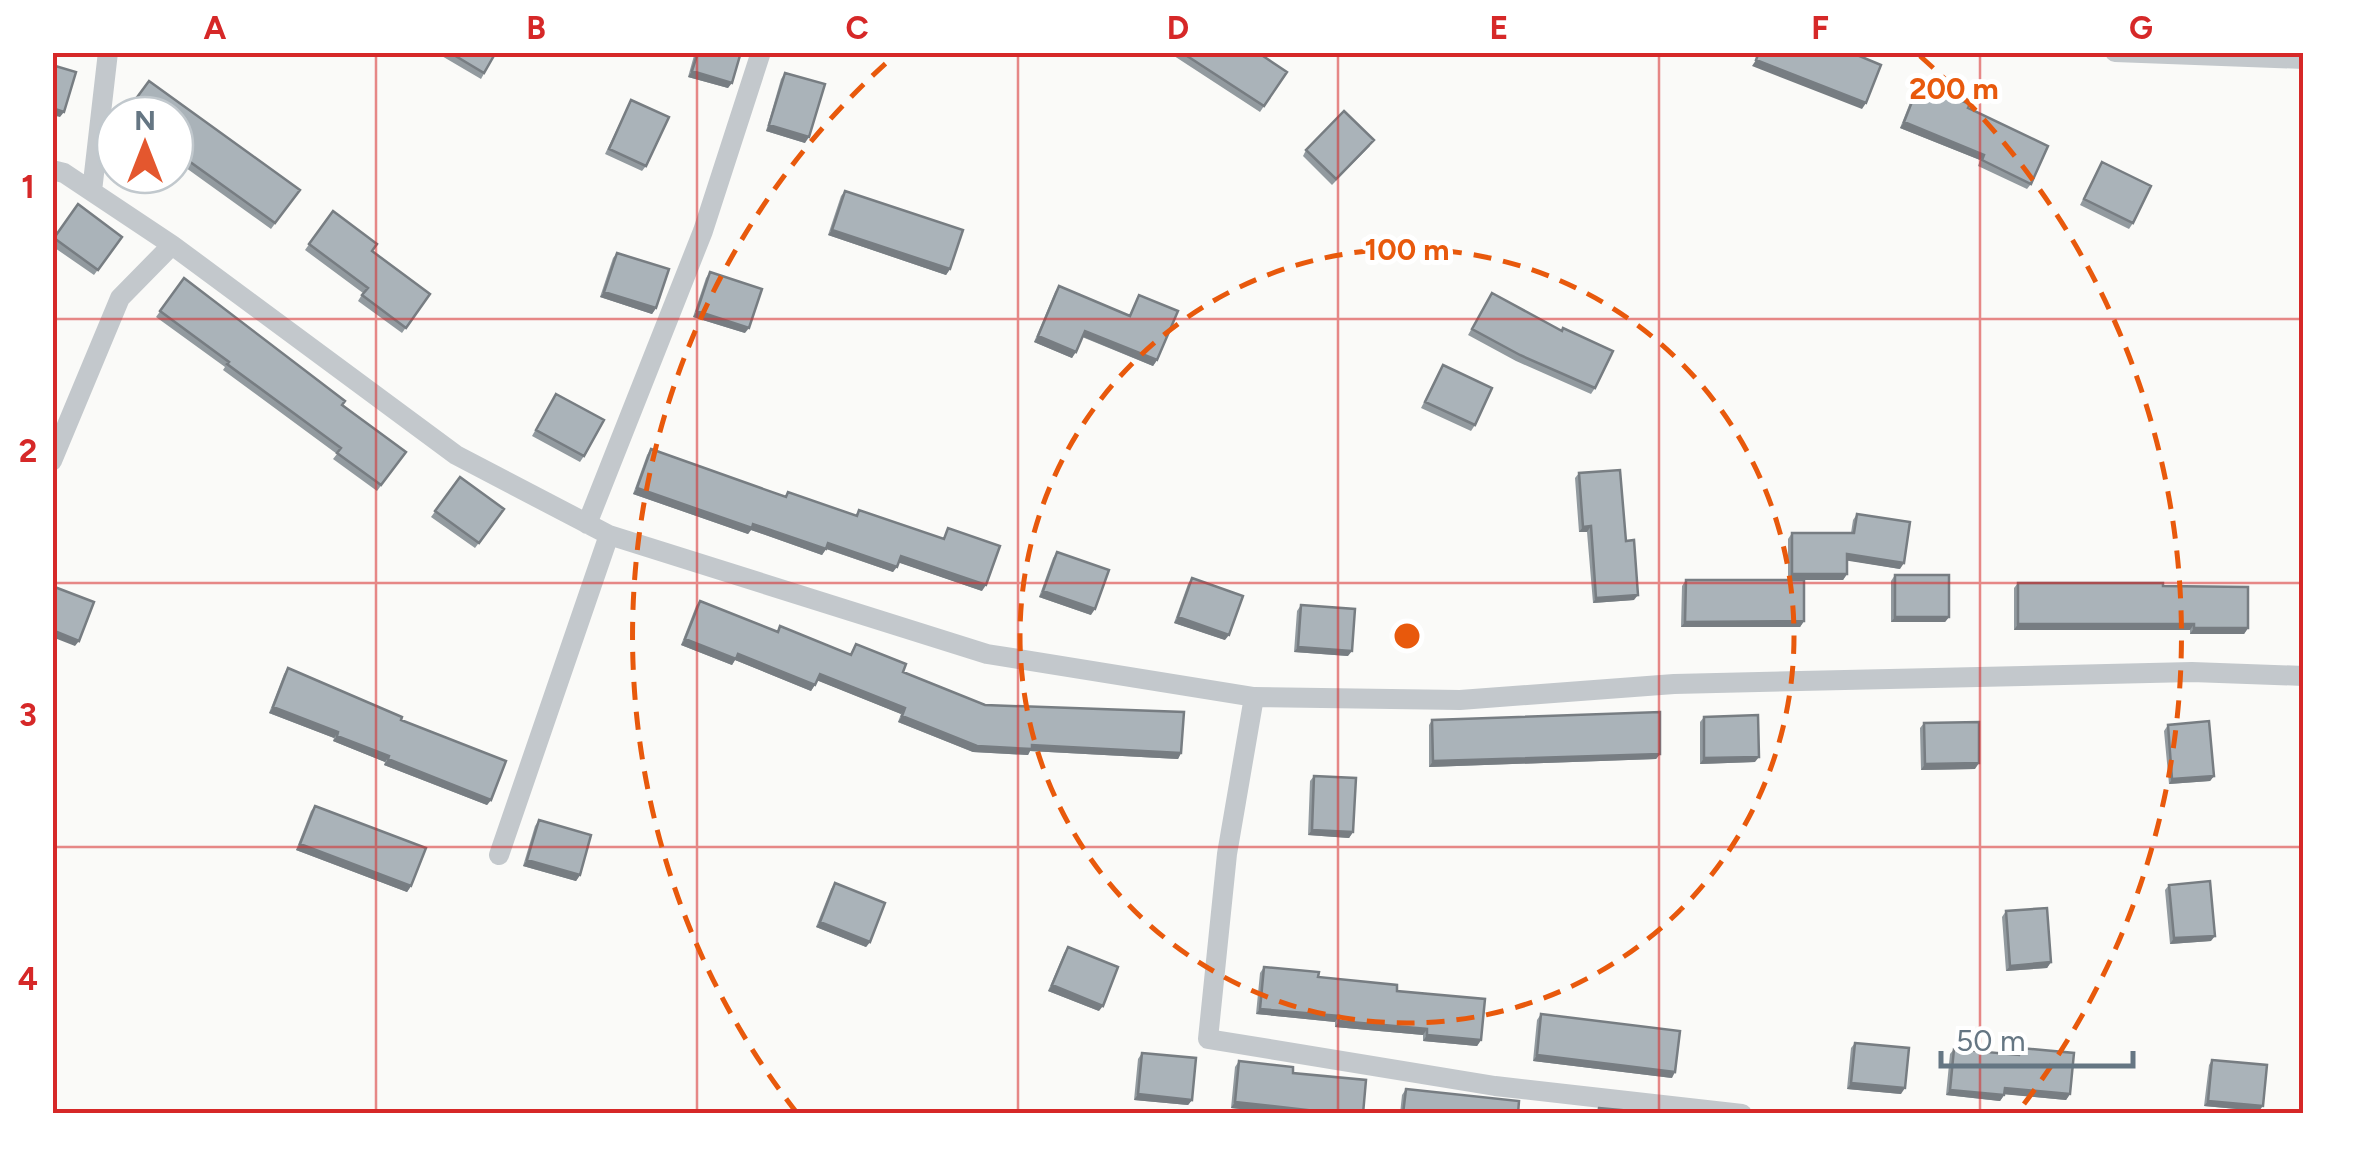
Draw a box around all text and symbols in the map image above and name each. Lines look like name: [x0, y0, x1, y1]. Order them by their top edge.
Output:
text: A: [204, 9, 227, 47]
text: B: [526, 9, 546, 47]
text: C: [845, 9, 869, 47]
text: D: [1167, 9, 1189, 47]
text: E: [1490, 9, 1508, 47]
text: F: [1811, 9, 1829, 47]
text: G: [2129, 9, 2153, 47]
text: 200 m: [1909, 70, 1999, 107]
north arrow: [95, 95, 195, 195]
text: N: [134, 103, 156, 137]
text: 1: [21, 168, 35, 206]
text: 100 m: [1365, 231, 1449, 268]
text: 2: [19, 432, 37, 470]
centre of rings: [1389, 618, 1425, 654]
text: 3: [19, 696, 37, 734]
text: 4: [18, 960, 38, 998]
scale bar: [1941, 1006, 2134, 1068]
text: 50 m: [1956, 1022, 2025, 1059]

